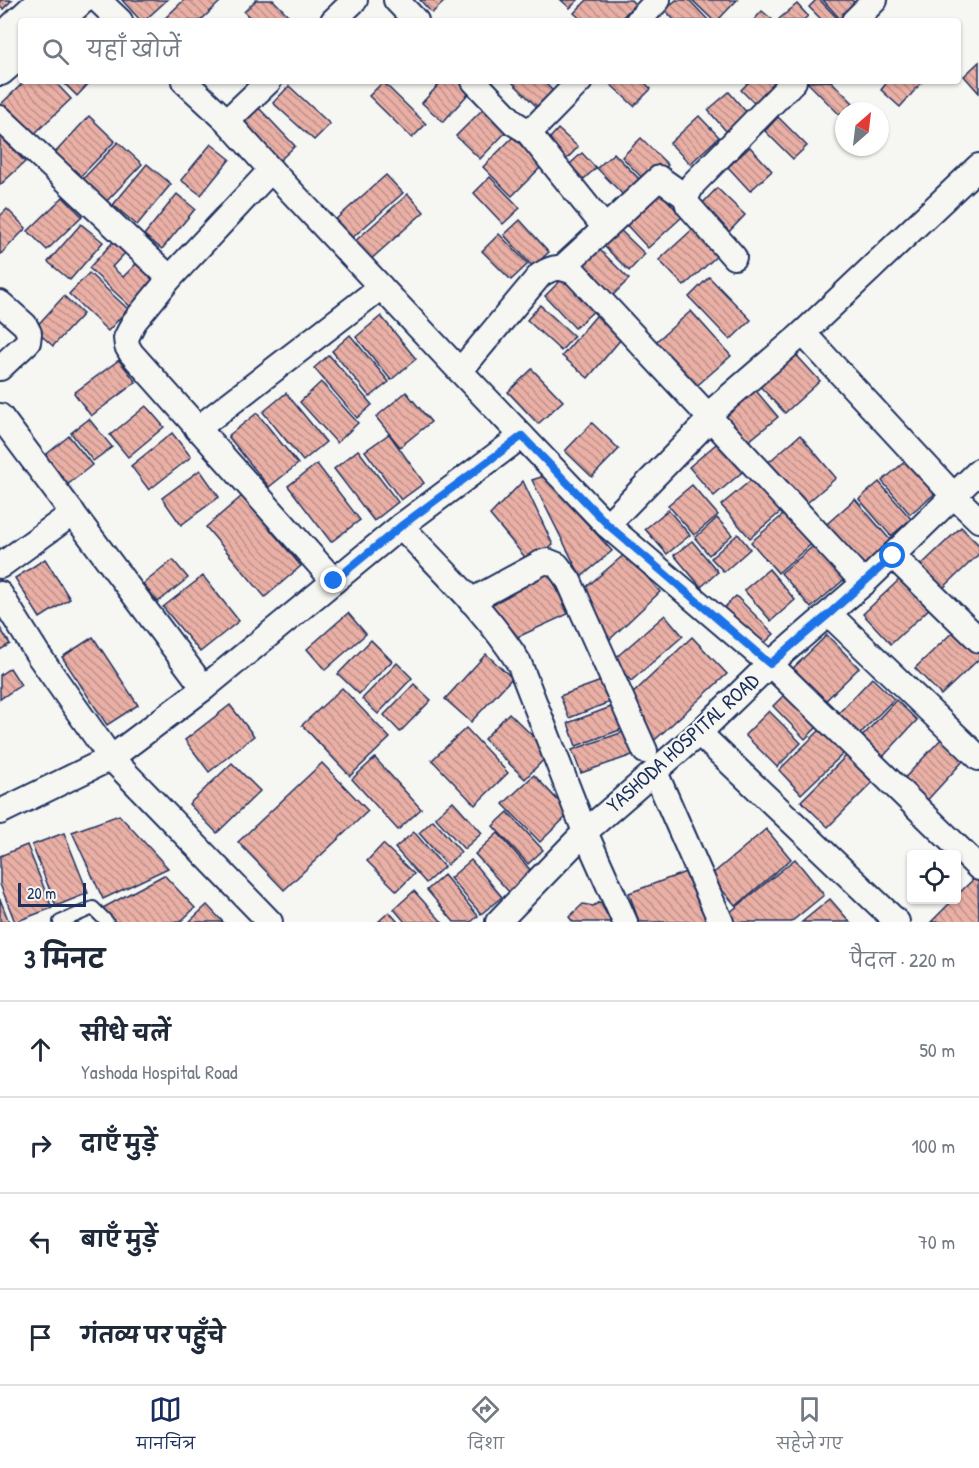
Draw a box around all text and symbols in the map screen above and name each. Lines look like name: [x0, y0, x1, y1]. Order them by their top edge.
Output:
search box: [18, 18, 961, 84]
text: यहाँ खोजें: [87, 34, 181, 64]
icon: search: [39, 35, 72, 68]
north arrow: [835, 102, 889, 156]
route start: [879, 542, 905, 568]
route end: [320, 567, 346, 593]
street label: YASHODA HOSPITAL ROAD: [600, 666, 765, 819]
map controls: [907, 850, 961, 904]
button: locate: [907, 850, 961, 904]
scale bar: [18, 880, 86, 908]
text: 20 m: [27, 882, 56, 904]
text: 3 मिनट: [24, 941, 105, 976]
text: पैदल · 220 m: [850, 946, 955, 973]
text: सीधे चलें: [81, 1018, 171, 1048]
icon: ahead: [24, 1033, 57, 1066]
text: 50 m: [919, 1036, 955, 1063]
text: Yashoda Hospital Road: [81, 1058, 238, 1085]
text: दाएँ मुड़ें: [81, 1128, 157, 1158]
icon: right: [24, 1129, 57, 1162]
text: 100 m: [912, 1132, 955, 1159]
text: बाएँ मुड़ें: [81, 1224, 158, 1254]
icon: left: [24, 1225, 57, 1258]
text: 70 m: [918, 1228, 955, 1255]
text: गंतव्य पर पहुँचे: [81, 1320, 225, 1350]
icon: arrive: [24, 1321, 57, 1354]
tab: मानचित्र: [136, 1393, 195, 1461]
tab: दिशा: [468, 1393, 504, 1461]
tab: सहेजे गए: [777, 1393, 843, 1461]

